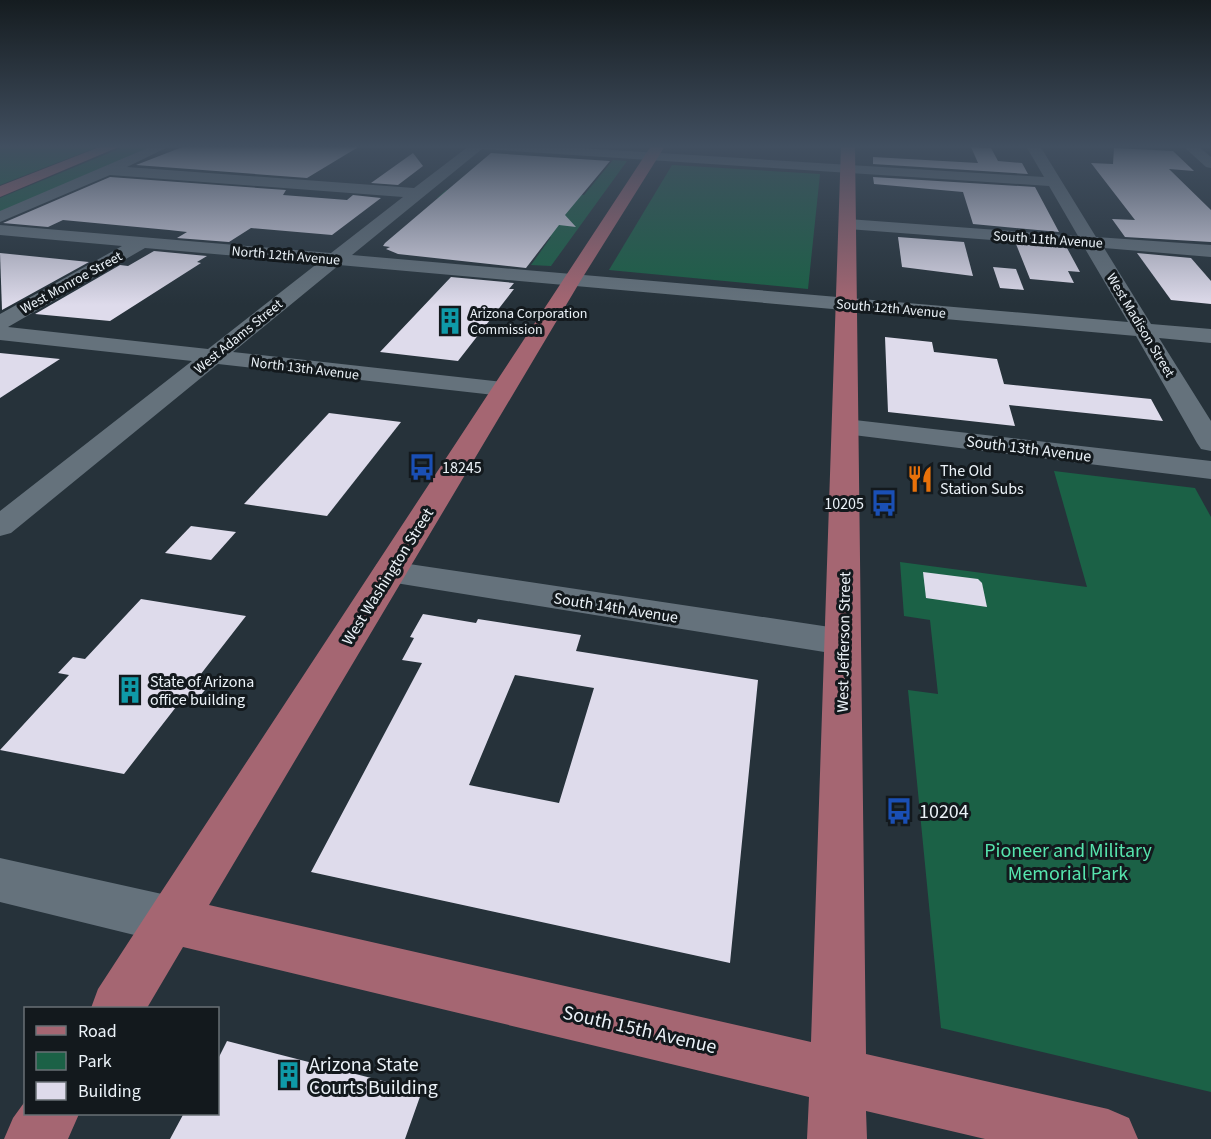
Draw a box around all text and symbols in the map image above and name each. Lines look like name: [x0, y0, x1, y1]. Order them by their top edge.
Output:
street label: South 11th Avenue: [992, 226, 1104, 254]
street label: North 12th Avenue: [231, 241, 341, 271]
street label: West Monroe Street: [17, 246, 126, 319]
street label: West Madison Street: [1101, 270, 1179, 382]
street label: South 12th Avenue: [835, 294, 947, 324]
street label: West Adams Street: [190, 295, 287, 379]
place label: Arizona Corporation Commission: [470, 304, 587, 340]
building icon: Arizona Corporation Commission: [435, 306, 465, 336]
street label: North 13th Avenue: [250, 352, 360, 386]
street label: South 13th Avenue: [965, 430, 1093, 468]
bus stop icon: 18245: [407, 452, 437, 482]
place label: 18245: [442, 457, 482, 479]
place label: The Old Station Subs: [940, 460, 1024, 500]
restaurant icon: The Old Station Subs: [905, 464, 935, 494]
bus stop icon: 10205: [869, 488, 899, 518]
place label: 10205: [824, 493, 864, 515]
street label: West Washington Street: [337, 503, 439, 649]
street label: West Jefferson Street: [832, 571, 856, 713]
street label: South 14th Avenue: [552, 587, 680, 629]
place label: State of Arizona office building: [150, 671, 254, 711]
building icon: State of Arizona office building: [115, 675, 145, 705]
bus stop icon: 10204: [884, 796, 914, 826]
place label: 10204: [919, 798, 969, 826]
park label: Pioneer and Military Memorial Park: [984, 837, 1152, 888]
street label: South 15th Avenue: [560, 999, 720, 1061]
legend: [24, 1007, 219, 1115]
text: Road: [78, 1019, 117, 1044]
text: Park: [78, 1049, 112, 1074]
place label: Arizona State Courts Building: [309, 1051, 438, 1102]
building icon: Arizona State Courts Building: [274, 1060, 304, 1090]
text: Building: [78, 1079, 141, 1104]

